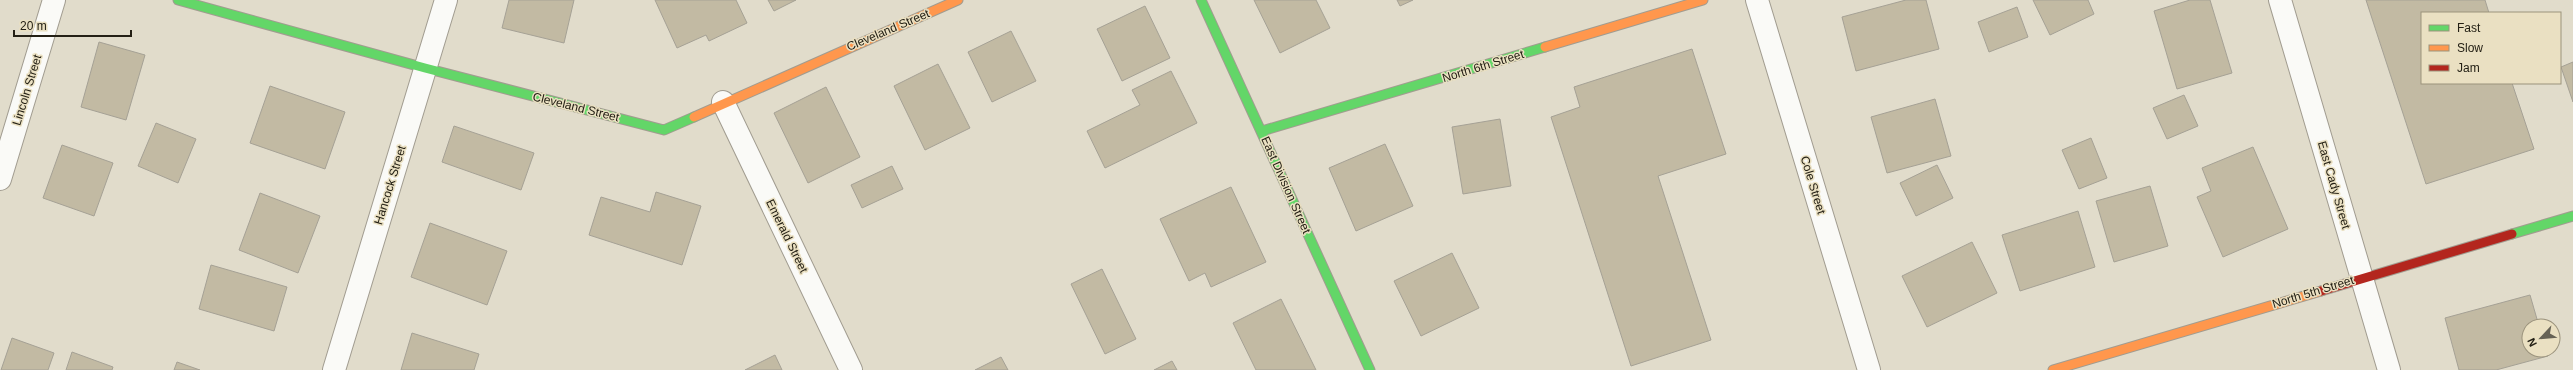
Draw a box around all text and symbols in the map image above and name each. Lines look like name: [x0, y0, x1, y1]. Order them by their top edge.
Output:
street label: Cleveland Street: [844, 6, 932, 54]
scale bar: [14, 12, 131, 38]
legend: [2421, 12, 2561, 84]
text: 20 m: [20, 19, 47, 33]
text: Fast: [2457, 21, 2481, 35]
text: Slow: [2457, 41, 2483, 55]
street label: North 6th Street: [1440, 47, 1526, 85]
street label: Lincoln Street: [10, 52, 45, 127]
text: Jam: [2457, 61, 2480, 75]
street label: Cleveland Street: [531, 89, 621, 125]
street label: East Division Street: [1258, 134, 1314, 236]
street label: East Cady Street: [2315, 139, 2353, 231]
street label: Hancock Street: [371, 143, 409, 226]
street label: Cole Street: [1798, 154, 1829, 216]
street label: Emerald Street: [763, 197, 811, 276]
street label: North 5th Street: [2270, 273, 2356, 311]
north arrow: [2521, 318, 2561, 358]
text: N: [2525, 336, 2539, 349]

